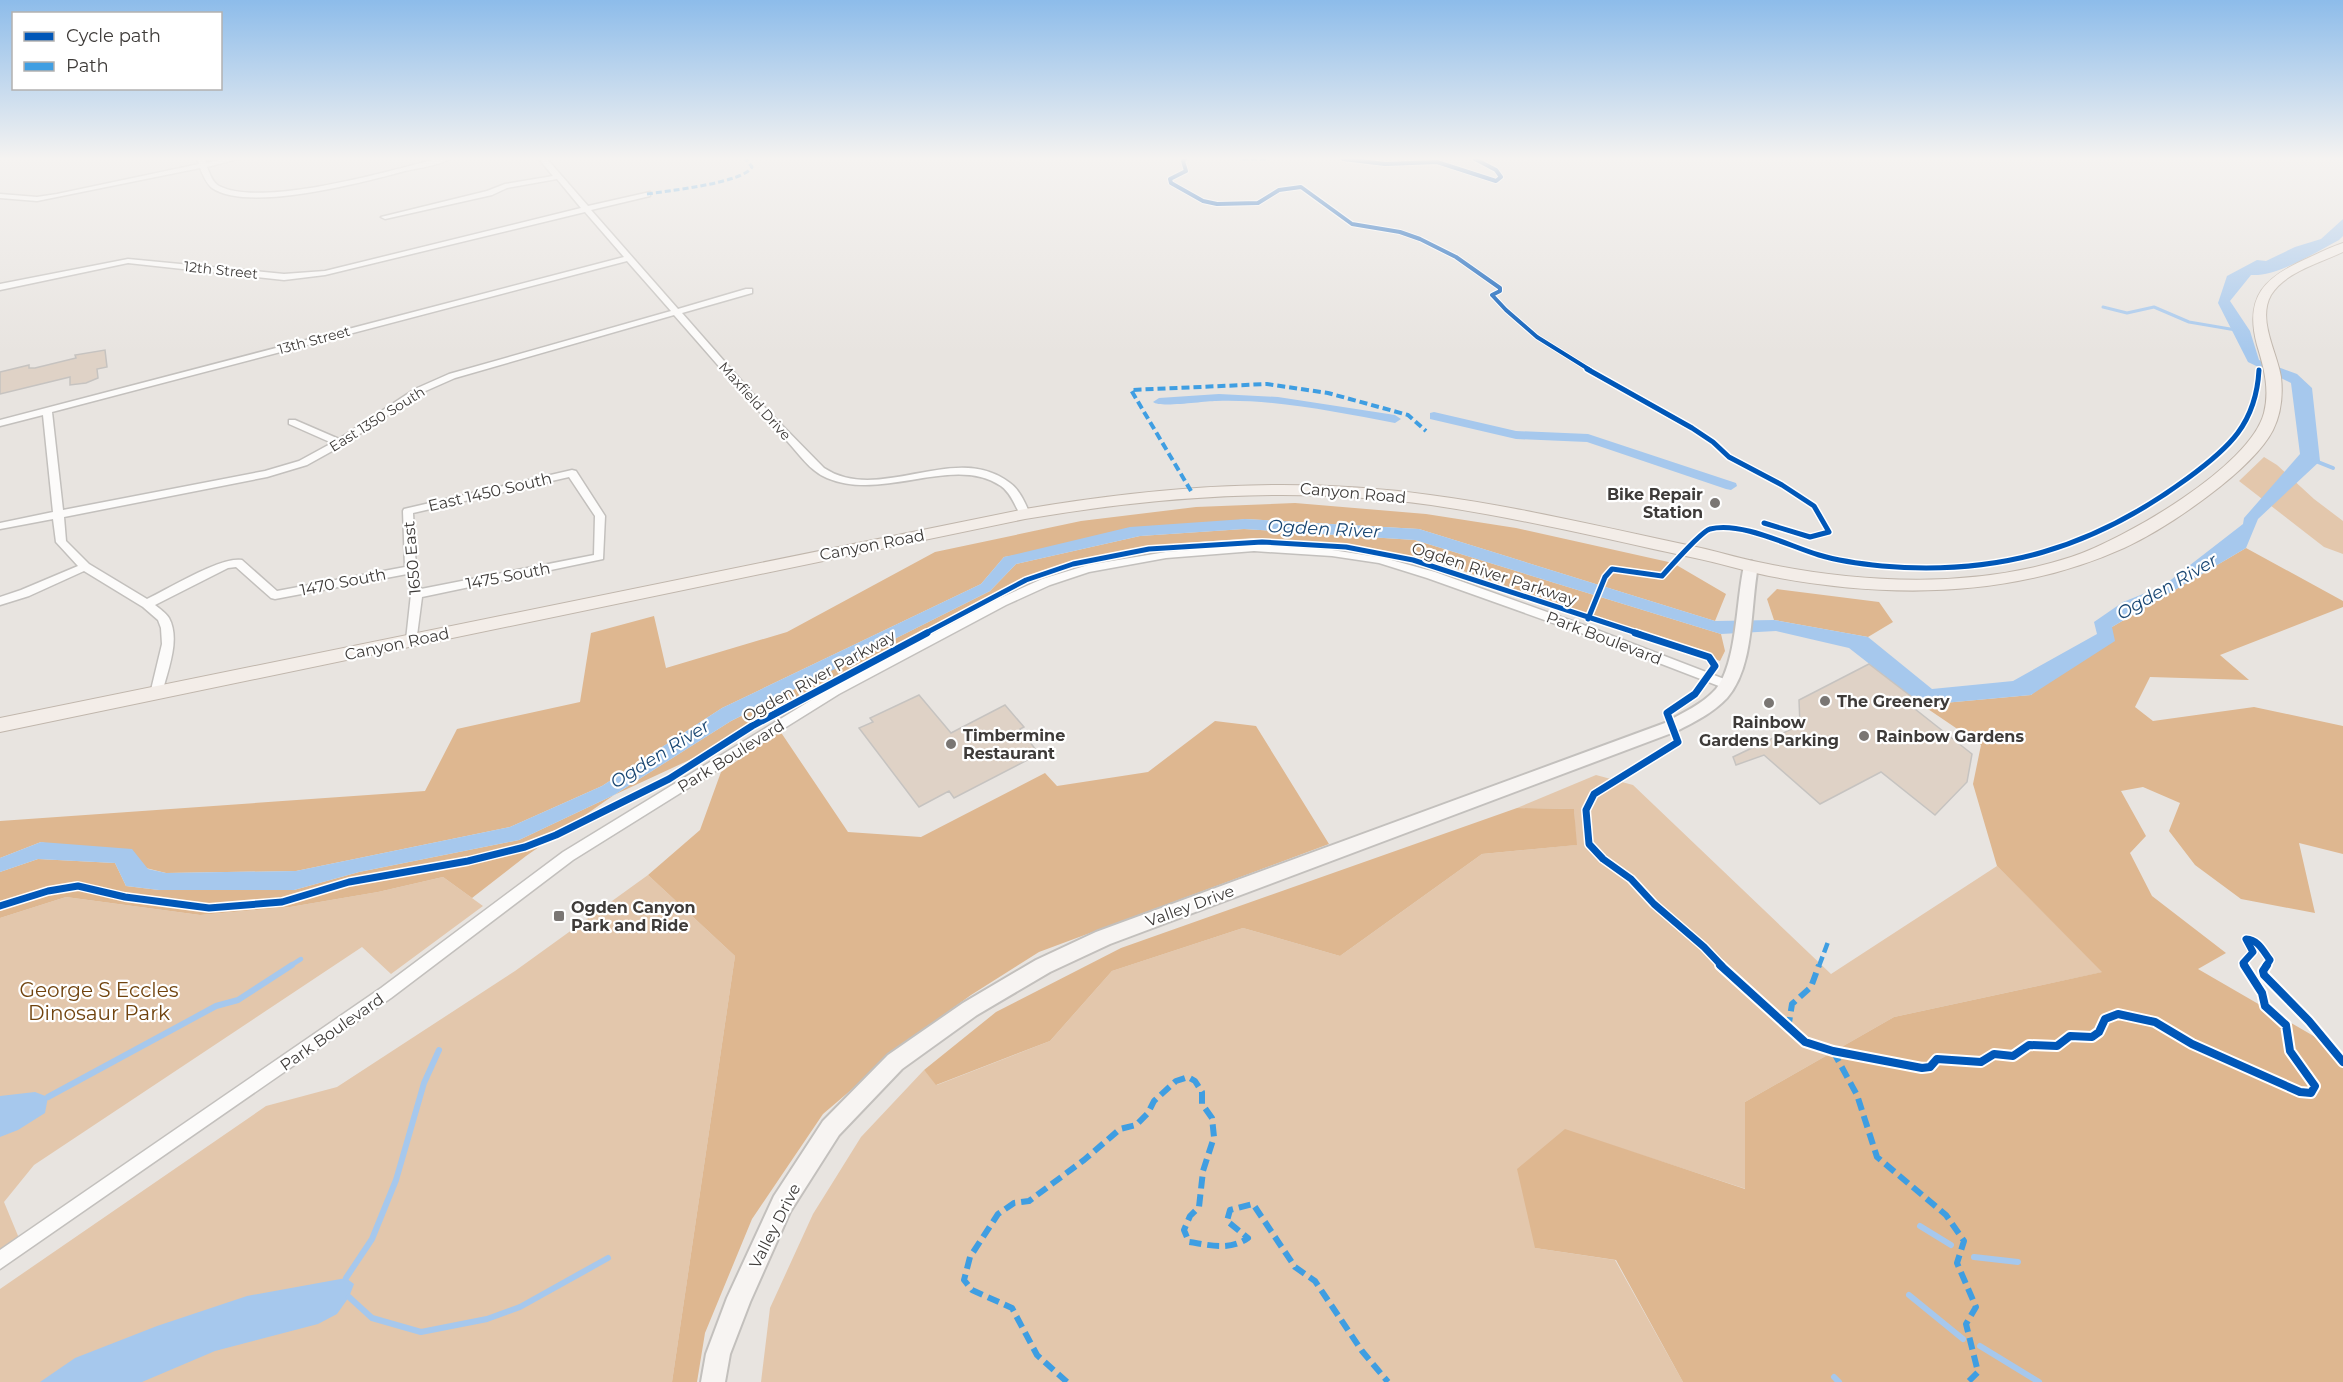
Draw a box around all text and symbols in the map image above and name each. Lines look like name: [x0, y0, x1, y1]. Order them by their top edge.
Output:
legend: [12, 12, 222, 90]
text: Cycle path: [66, 25, 161, 47]
text: Path: [66, 55, 109, 77]
street label: 12th Street: [183, 257, 259, 283]
street label: 13th Street: [276, 322, 352, 358]
street label: Maxfield Drive: [715, 358, 795, 444]
street label: East 1350 South: [326, 382, 428, 456]
street label: East 1450 South: [426, 469, 554, 515]
street label: Canyon Road: [1299, 479, 1407, 507]
place label: Bike Repair Station: [1607, 485, 1703, 522]
marker: Bike Repair Station: [1708, 496, 1722, 510]
water label: Ogden River: [1267, 515, 1382, 543]
street label: 1650 East: [399, 520, 425, 596]
street label: Canyon Road: [818, 526, 926, 564]
street label: Ogden River Parkway: [1409, 538, 1579, 610]
water label: Ogden River: [2113, 549, 2222, 625]
street label: 1475 South: [464, 558, 552, 594]
street label: 1470 South: [298, 564, 388, 600]
street label: Park Boulevard: [1544, 607, 1664, 669]
street label: Canyon Road: [343, 624, 451, 664]
street label: Ogden River Parkway: [739, 626, 899, 726]
place label: The Greenery: [1837, 692, 1950, 711]
marker: The Greenery: [1818, 694, 1832, 708]
marker: Rainbow Gardens Parking: [1762, 696, 1776, 710]
place label: Rainbow Gardens Parking: [1699, 713, 1839, 750]
water label: Ogden River: [606, 714, 714, 793]
street label: Park Boulevard: [674, 716, 788, 796]
place label: Timbermine Restaurant: [963, 726, 1065, 763]
place label: Rainbow Gardens: [1876, 727, 2024, 746]
marker: Rainbow Gardens: [1857, 729, 1871, 743]
marker: Timbermine Restaurant: [944, 737, 958, 751]
street label: Valley Drive: [1143, 881, 1237, 931]
place label: Ogden Canyon Park and Ride: [571, 898, 696, 935]
marker: Ogden Canyon Park and Ride: [552, 909, 566, 923]
park label: George S Eccles Dinosaur Park: [19, 978, 179, 1025]
street label: Park Boulevard: [276, 989, 388, 1075]
street label: Valley Drive: [745, 1180, 805, 1272]

